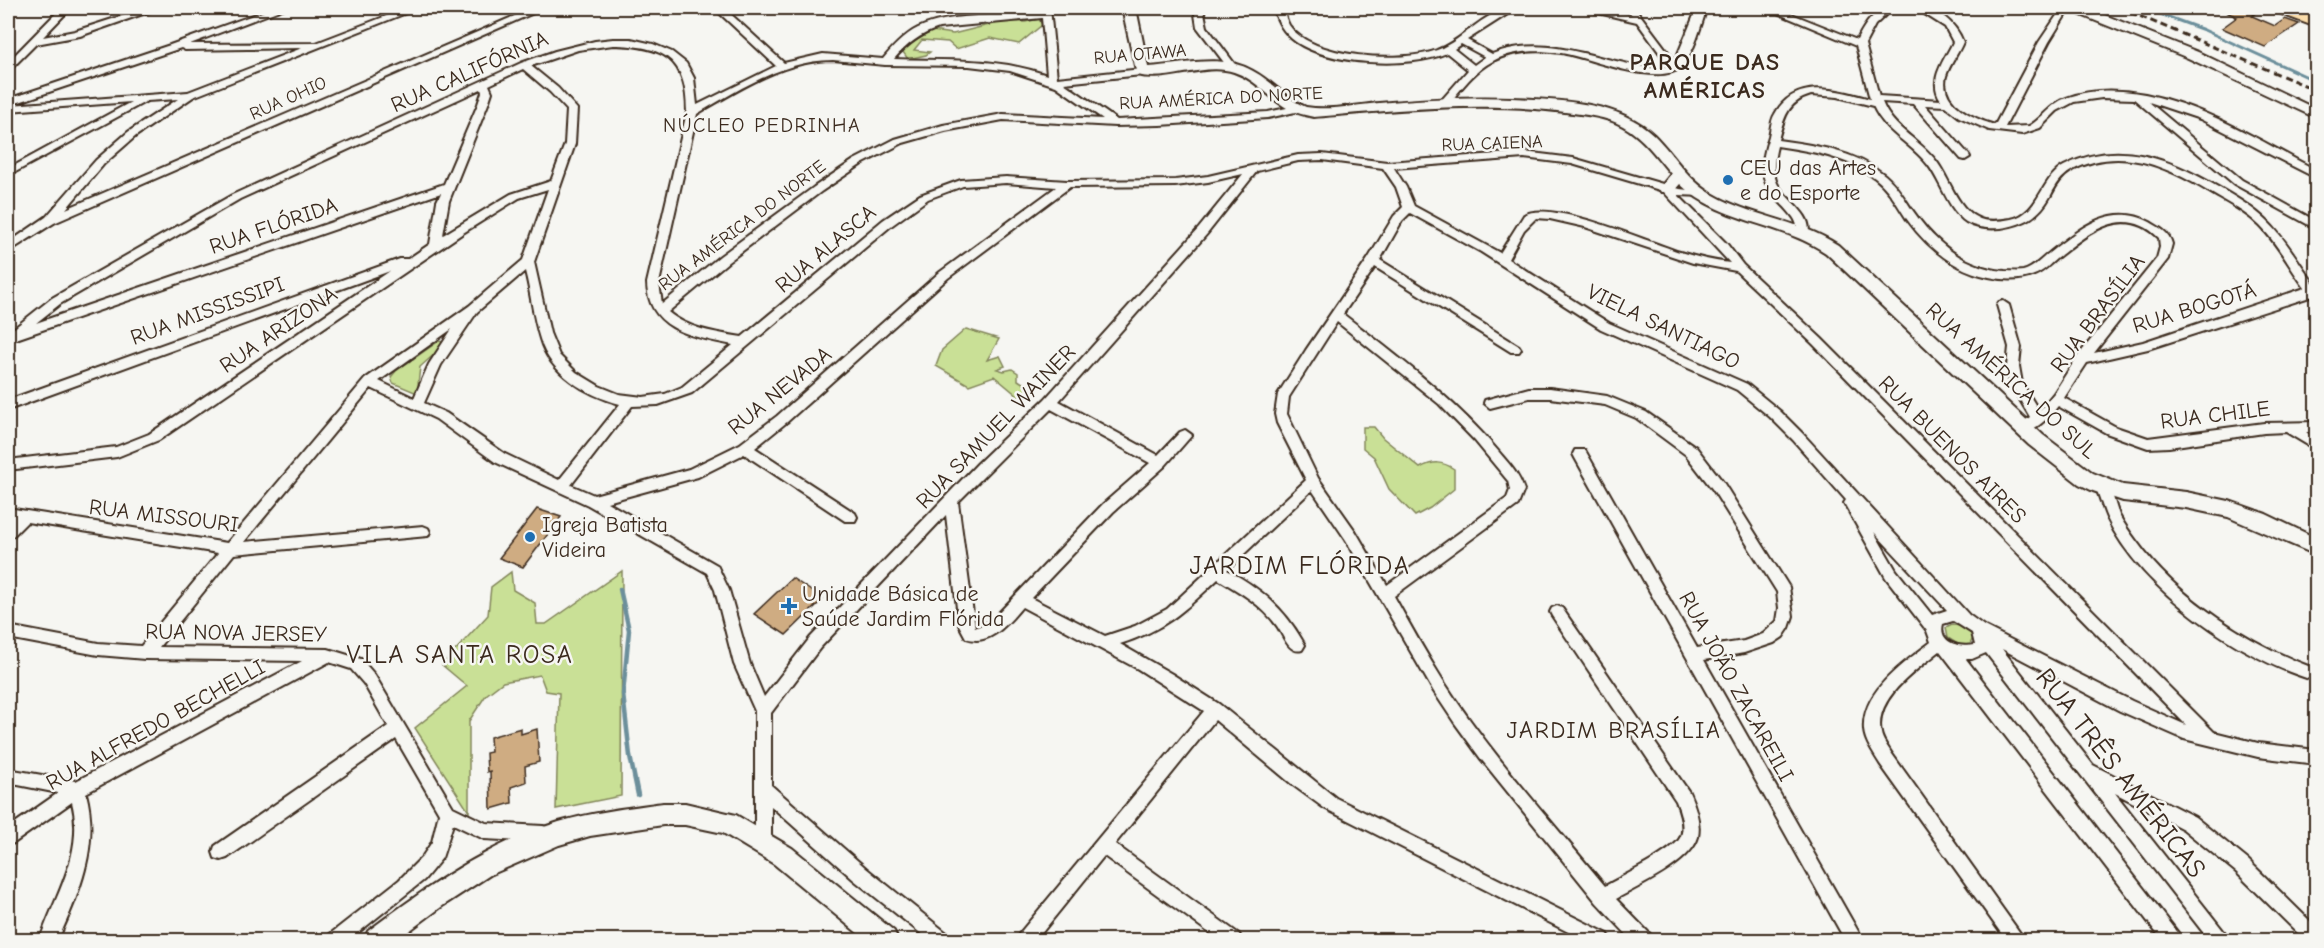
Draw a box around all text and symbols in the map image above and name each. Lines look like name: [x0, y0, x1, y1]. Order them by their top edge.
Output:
street label: RUA CALIFÓRNIA: [387, 26, 552, 118]
street label: RUA OTAWA: [1093, 40, 1187, 69]
district label: PARQUE DAS AMÉRICAS: [1629, 48, 1781, 104]
street label: RUA OHIO: [246, 72, 330, 125]
street label: RUA AMÉRICA DO NORTE: [1119, 82, 1324, 114]
district label: NÚCLEO PEDRINHA: [663, 113, 861, 137]
street label: RUA CAIENA: [1441, 131, 1543, 156]
street label: RUA AMÉRICA DO NORTE: [654, 155, 830, 295]
place label: CEU das Artes e do Esporte: [1740, 155, 1876, 206]
marker: CEU das Artes e do Esporte: [1721, 173, 1735, 187]
street label: RUA FLÓRIDA: [206, 192, 341, 260]
street label: RUA ALASCA: [770, 199, 881, 298]
street label: RUA BRASÍLIA: [2045, 249, 2151, 378]
street label: RUA MISSISSIPI: [127, 271, 288, 351]
street label: RUA BOGOTÁ: [2129, 277, 2259, 339]
street label: VIELA SANTIAGO: [1583, 279, 1744, 375]
street label: RUA ARIZONA: [215, 281, 342, 379]
street label: RUA AMÉRICA DO SUL: [1921, 297, 2102, 464]
street label: RUA SAMUEL WAINER: [911, 339, 1081, 514]
street label: RUA NEVADA: [723, 341, 837, 440]
street label: RUA BUENOS AIRES: [1873, 370, 2032, 529]
street label: RUA CHILE: [2159, 395, 2272, 435]
street label: RUA MISSOURI: [88, 494, 240, 538]
place label: Igreja Batista Videira: [542, 512, 668, 563]
marker: Igreja Batista Videira: [523, 530, 537, 544]
district label: JARDIM FLÓRIDA: [1190, 550, 1410, 581]
place label: Unidade Básica de Saúde Jardim Flórida: [802, 581, 1004, 632]
street label: RUA JOÃO ZACAREILI: [1673, 587, 1799, 786]
marker: Unidade Básica de Saúde Jardim Flórida: [780, 597, 798, 615]
street label: RUA NOVA JERSEY: [145, 618, 327, 648]
district label: VILA SANTA ROSA: [347, 640, 573, 670]
street label: RUA ALFREDO BECHELLI: [41, 654, 269, 796]
street label: RUA TRÊS AMÉRICAS: [2029, 662, 2212, 884]
district label: JARDIM BRASÍLIA: [1507, 716, 1721, 744]

